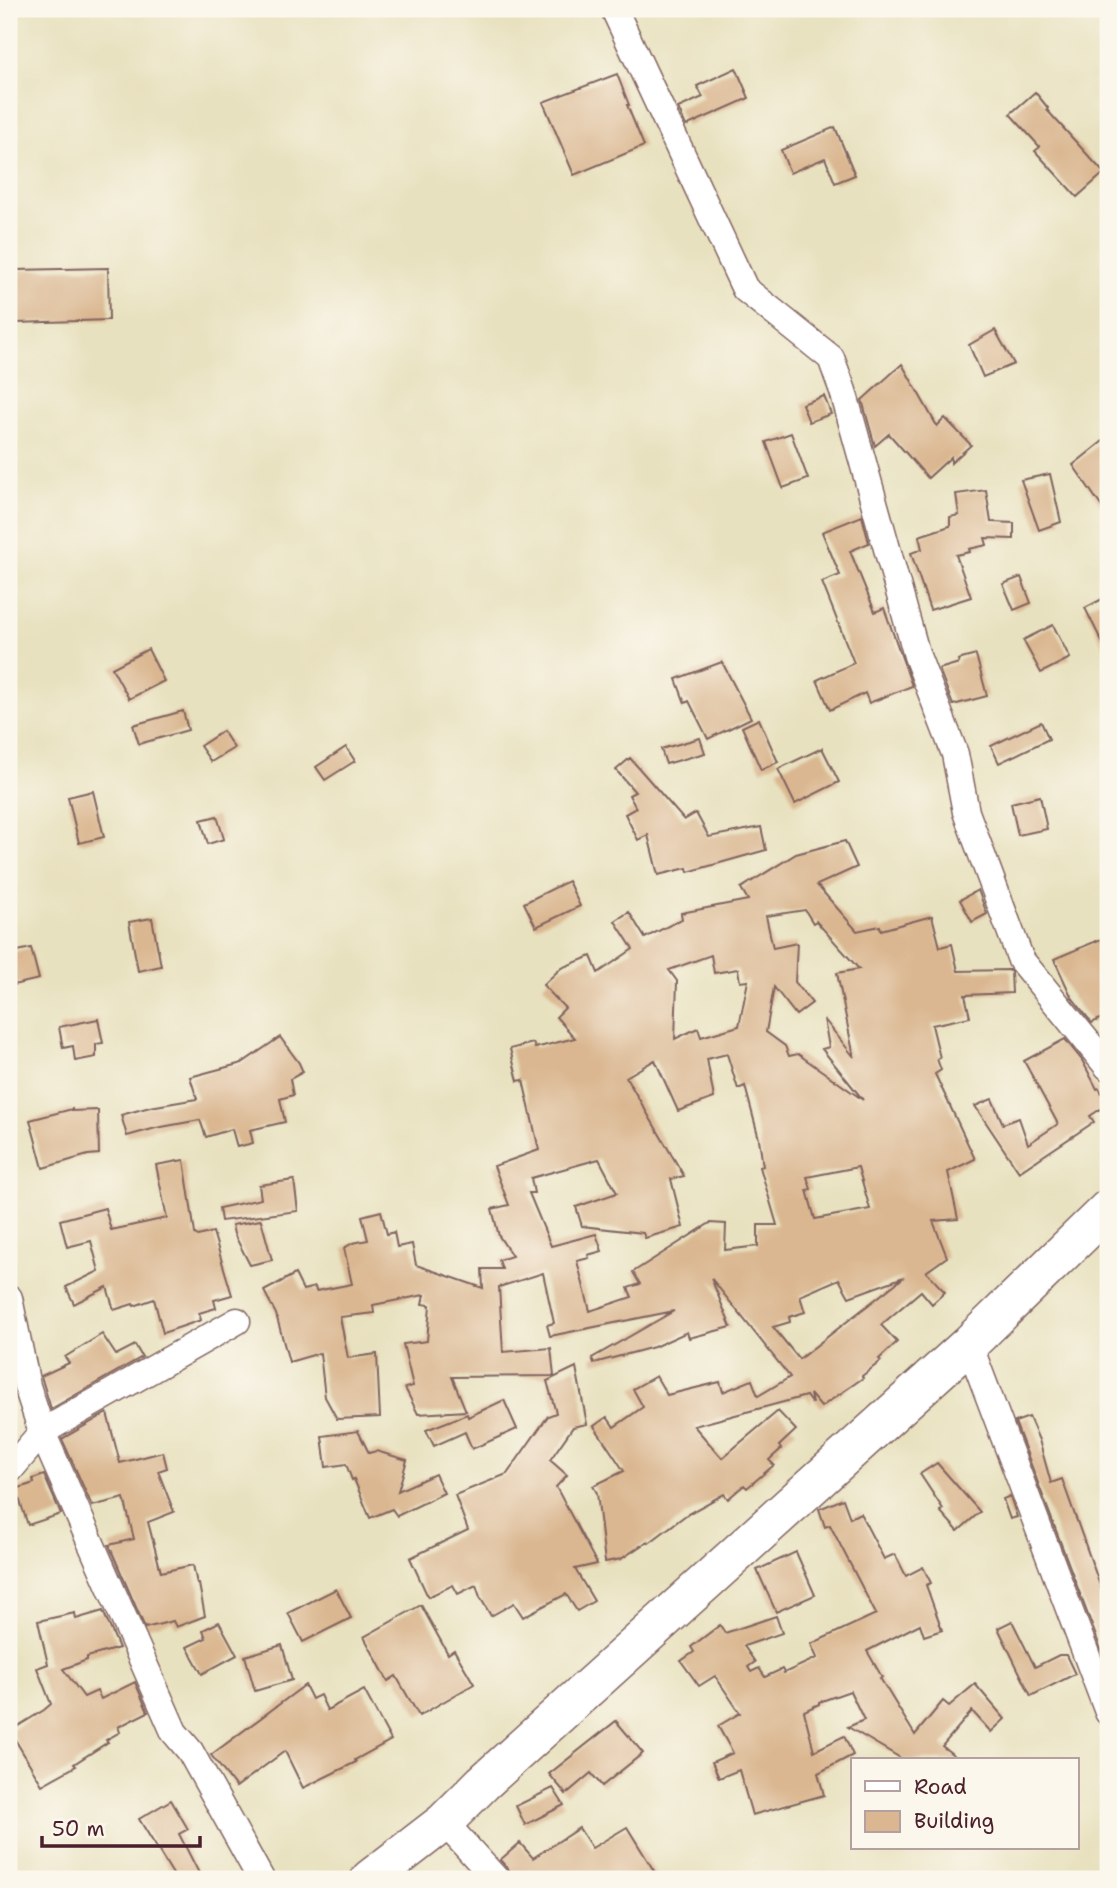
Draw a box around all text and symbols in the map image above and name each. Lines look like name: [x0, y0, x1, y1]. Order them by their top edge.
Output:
legend: [851, 1758, 1078, 1850]
text: Road: [914, 1773, 967, 1801]
scale bar: [42, 1804, 200, 1848]
text: Building: [914, 1807, 994, 1835]
text: 50 m: [52, 1815, 105, 1843]

